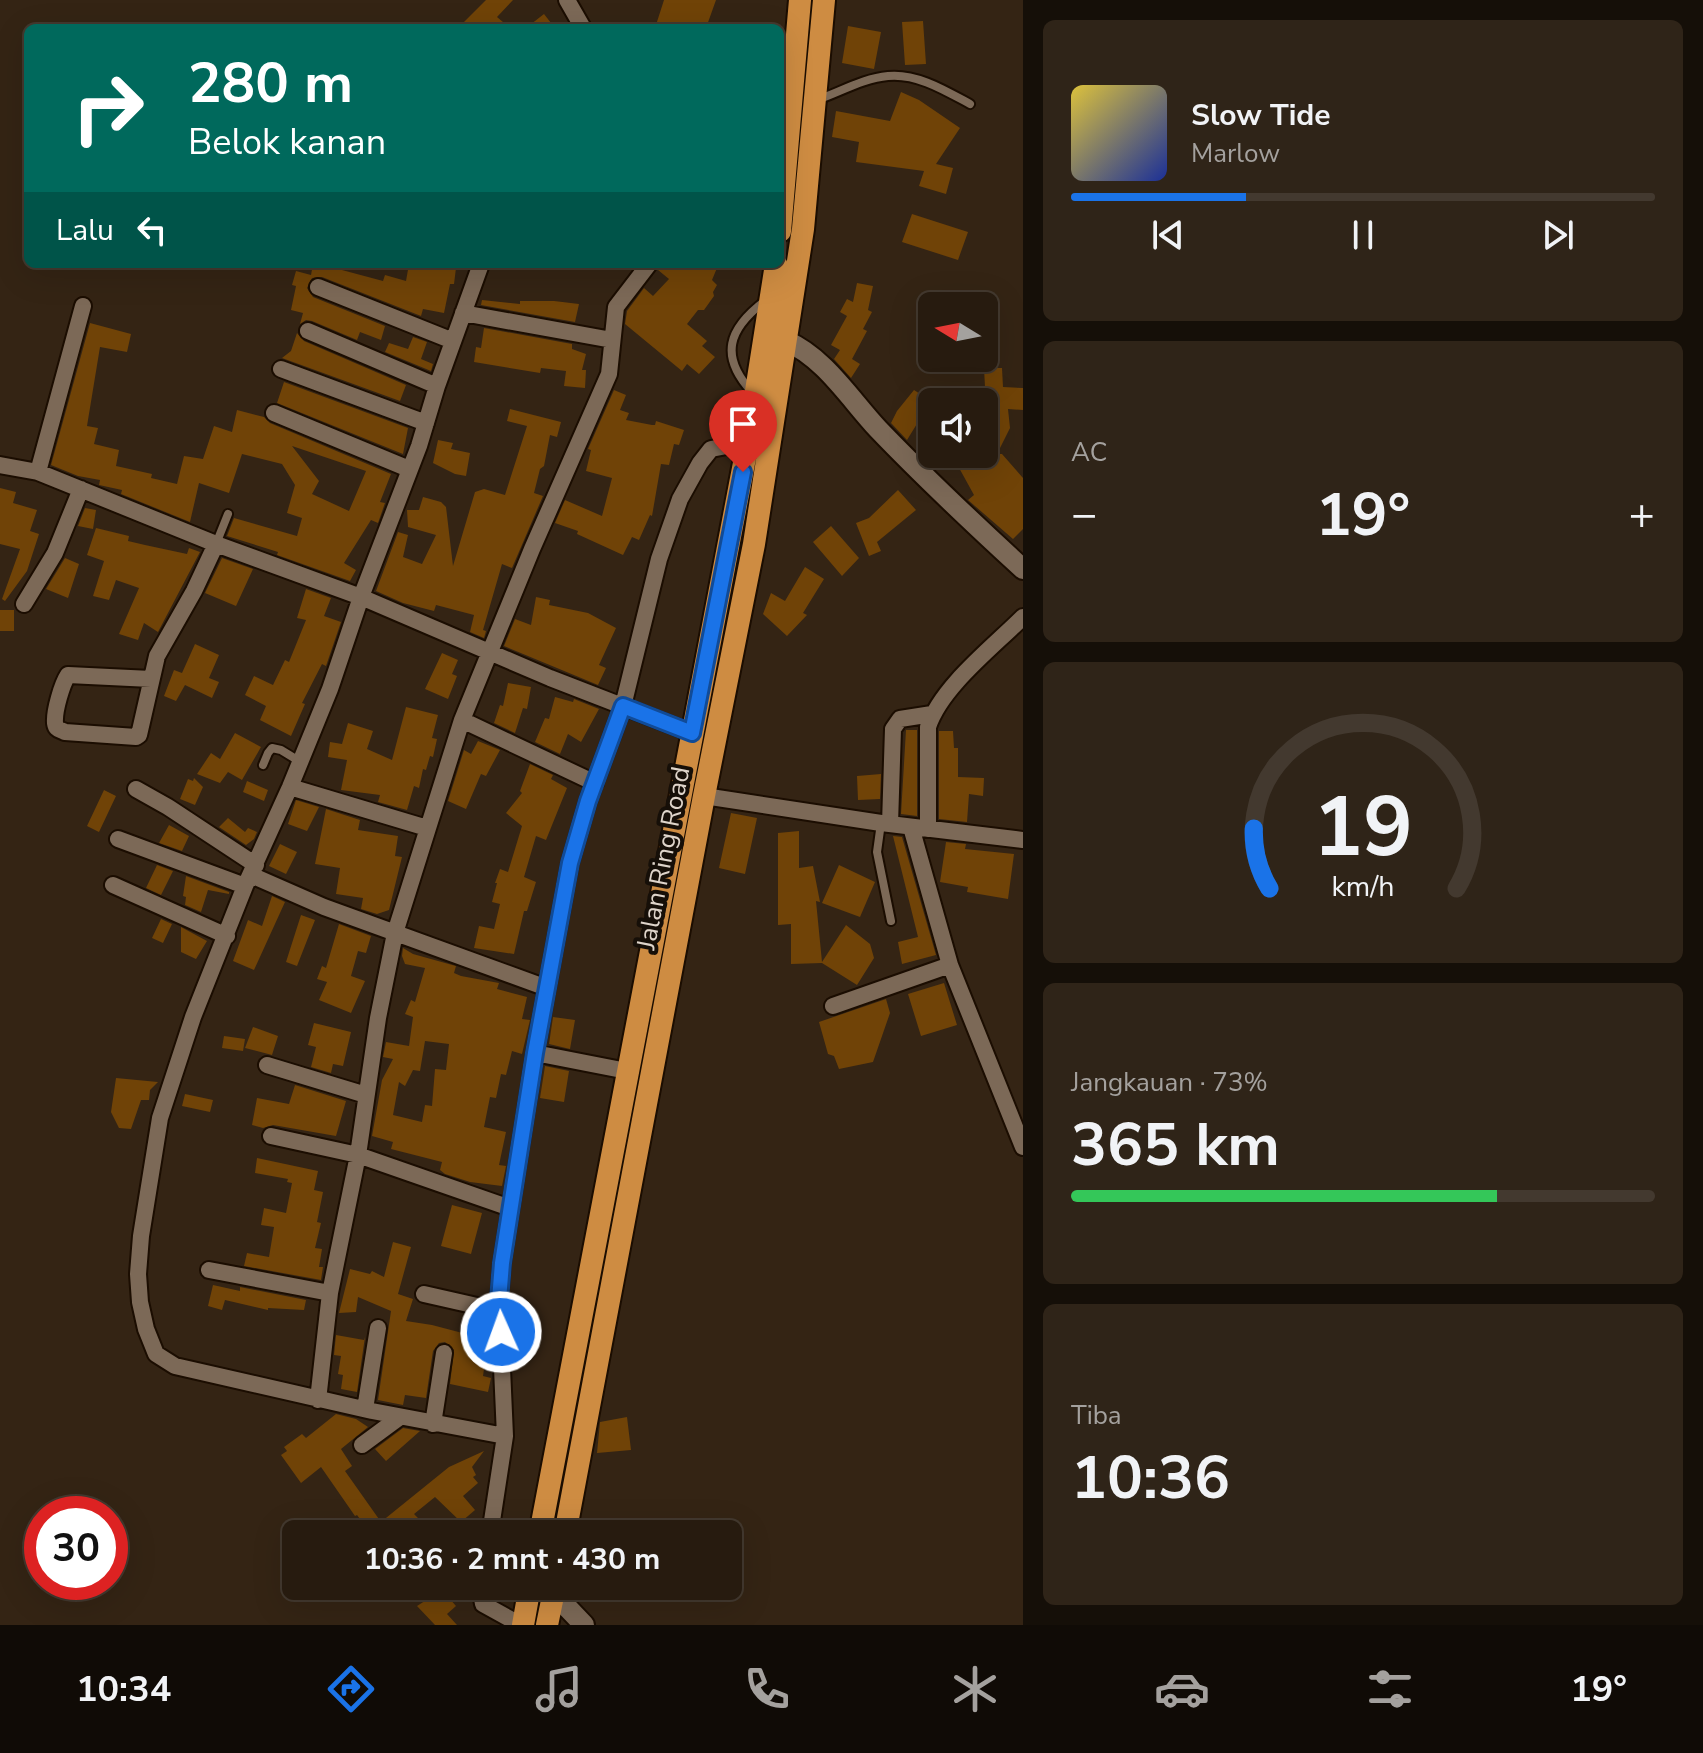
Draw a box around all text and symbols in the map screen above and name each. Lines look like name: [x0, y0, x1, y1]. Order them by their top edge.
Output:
text: 280 m: [188, 45, 353, 122]
icon: right: [56, 56, 160, 160]
text: Slow Tide: [1191, 95, 1331, 136]
text: Belok kanan: [188, 118, 386, 167]
text: Marlow: [1191, 136, 1280, 171]
icon: left: [130, 208, 174, 252]
text: Lalu: [56, 210, 114, 251]
icon: previous: [1146, 213, 1190, 257]
icon: pause: [1341, 213, 1385, 257]
icon: next: [1536, 213, 1580, 257]
north arrow: [918, 292, 998, 372]
map controls: [918, 292, 998, 468]
button: sound: [918, 388, 998, 468]
pin: [709, 390, 777, 472]
icon: arrive: [721, 402, 765, 446]
text: AC: [1071, 435, 1107, 470]
text: 19°: [1316, 474, 1410, 556]
text: −: [1071, 485, 1097, 545]
text: +: [1629, 485, 1655, 545]
street label: Jalan Ring Road: [628, 764, 698, 954]
text: 19: [1313, 770, 1413, 883]
text: km/h: [1332, 867, 1394, 906]
text: Jangkauan · 73%: [1071, 1065, 1268, 1100]
text: 365 km: [1071, 1104, 1280, 1186]
position arrow: [459, 1290, 543, 1374]
text: Tiba: [1071, 1398, 1122, 1433]
text: 10:36: [1071, 1437, 1230, 1519]
speed limit sign: 30: [24, 1496, 128, 1600]
text: 10:36 · 2 mnt · 430 m: [364, 1539, 660, 1580]
icon: directions: [323, 1661, 379, 1717]
icon: music: [531, 1661, 587, 1717]
icon: phone: [739, 1661, 795, 1717]
icon: climate: [947, 1661, 1003, 1717]
icon: car: [1154, 1661, 1210, 1717]
icon: filters: [1362, 1661, 1418, 1717]
text: 10:34: [76, 1665, 171, 1714]
text: 19°: [1570, 1665, 1627, 1714]

